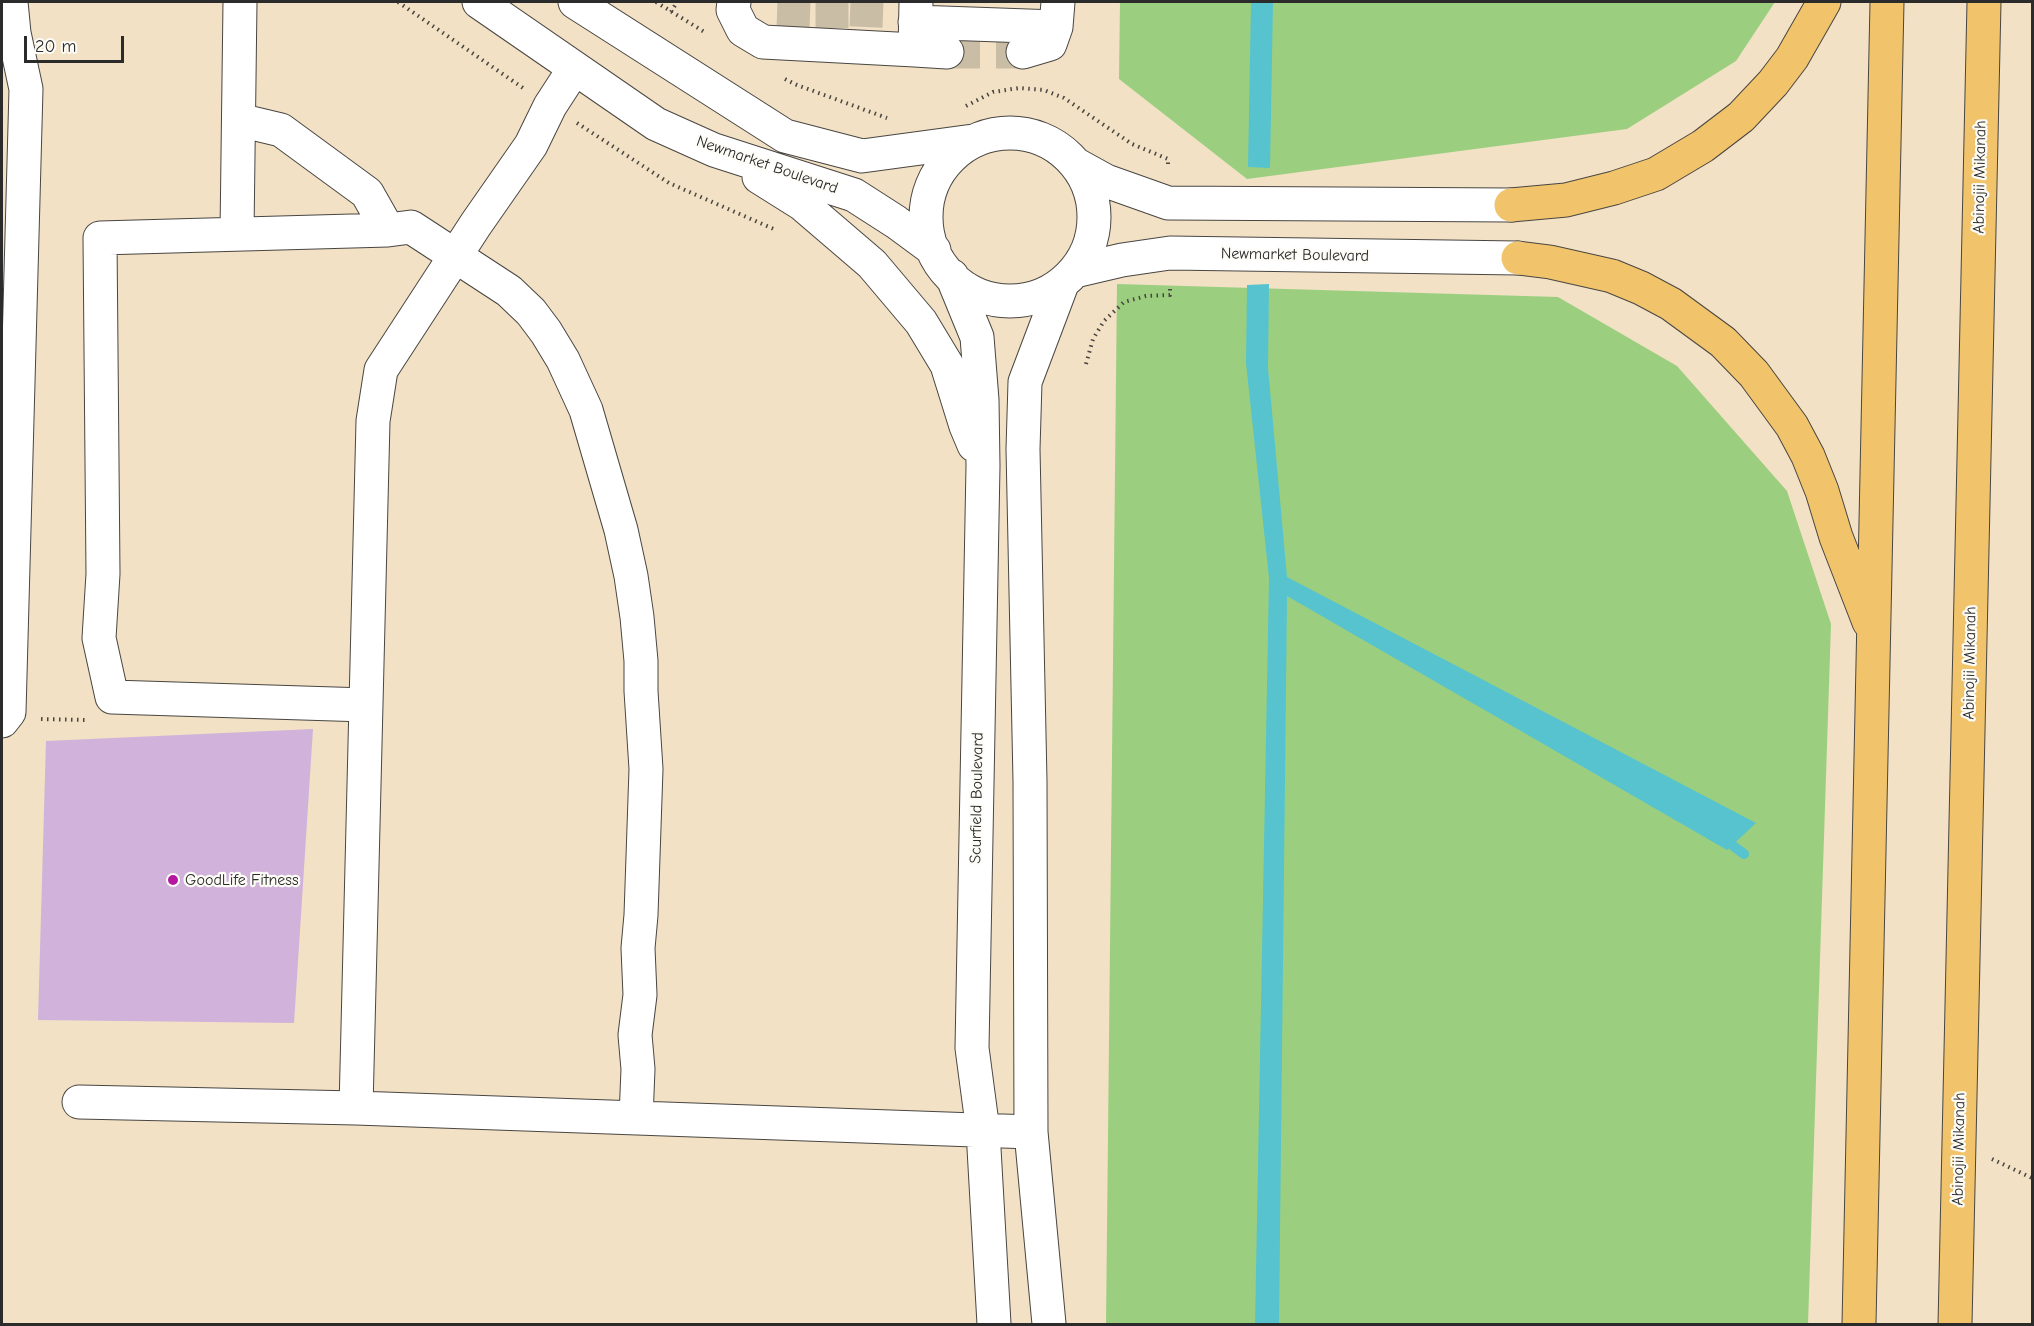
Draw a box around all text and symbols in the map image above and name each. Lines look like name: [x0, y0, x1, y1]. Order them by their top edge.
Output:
scale bar: [27, 24, 128, 62]
text: 20 m: [35, 36, 76, 57]
street label: Abinojii Mikanah: [1969, 120, 1991, 234]
street label: Newmarket Boulevard: [694, 132, 840, 198]
street label: Newmarket Boulevard: [1221, 244, 1369, 266]
street label: Abinojii Mikanah: [1959, 606, 1981, 720]
street label: Scurfield Boulevard: [966, 732, 988, 864]
place label: GoodLife Fitness: [185, 870, 299, 890]
marker: GoodLife Fitness: [166, 873, 180, 887]
street label: Abinojii Mikanah: [1948, 1092, 1970, 1206]

